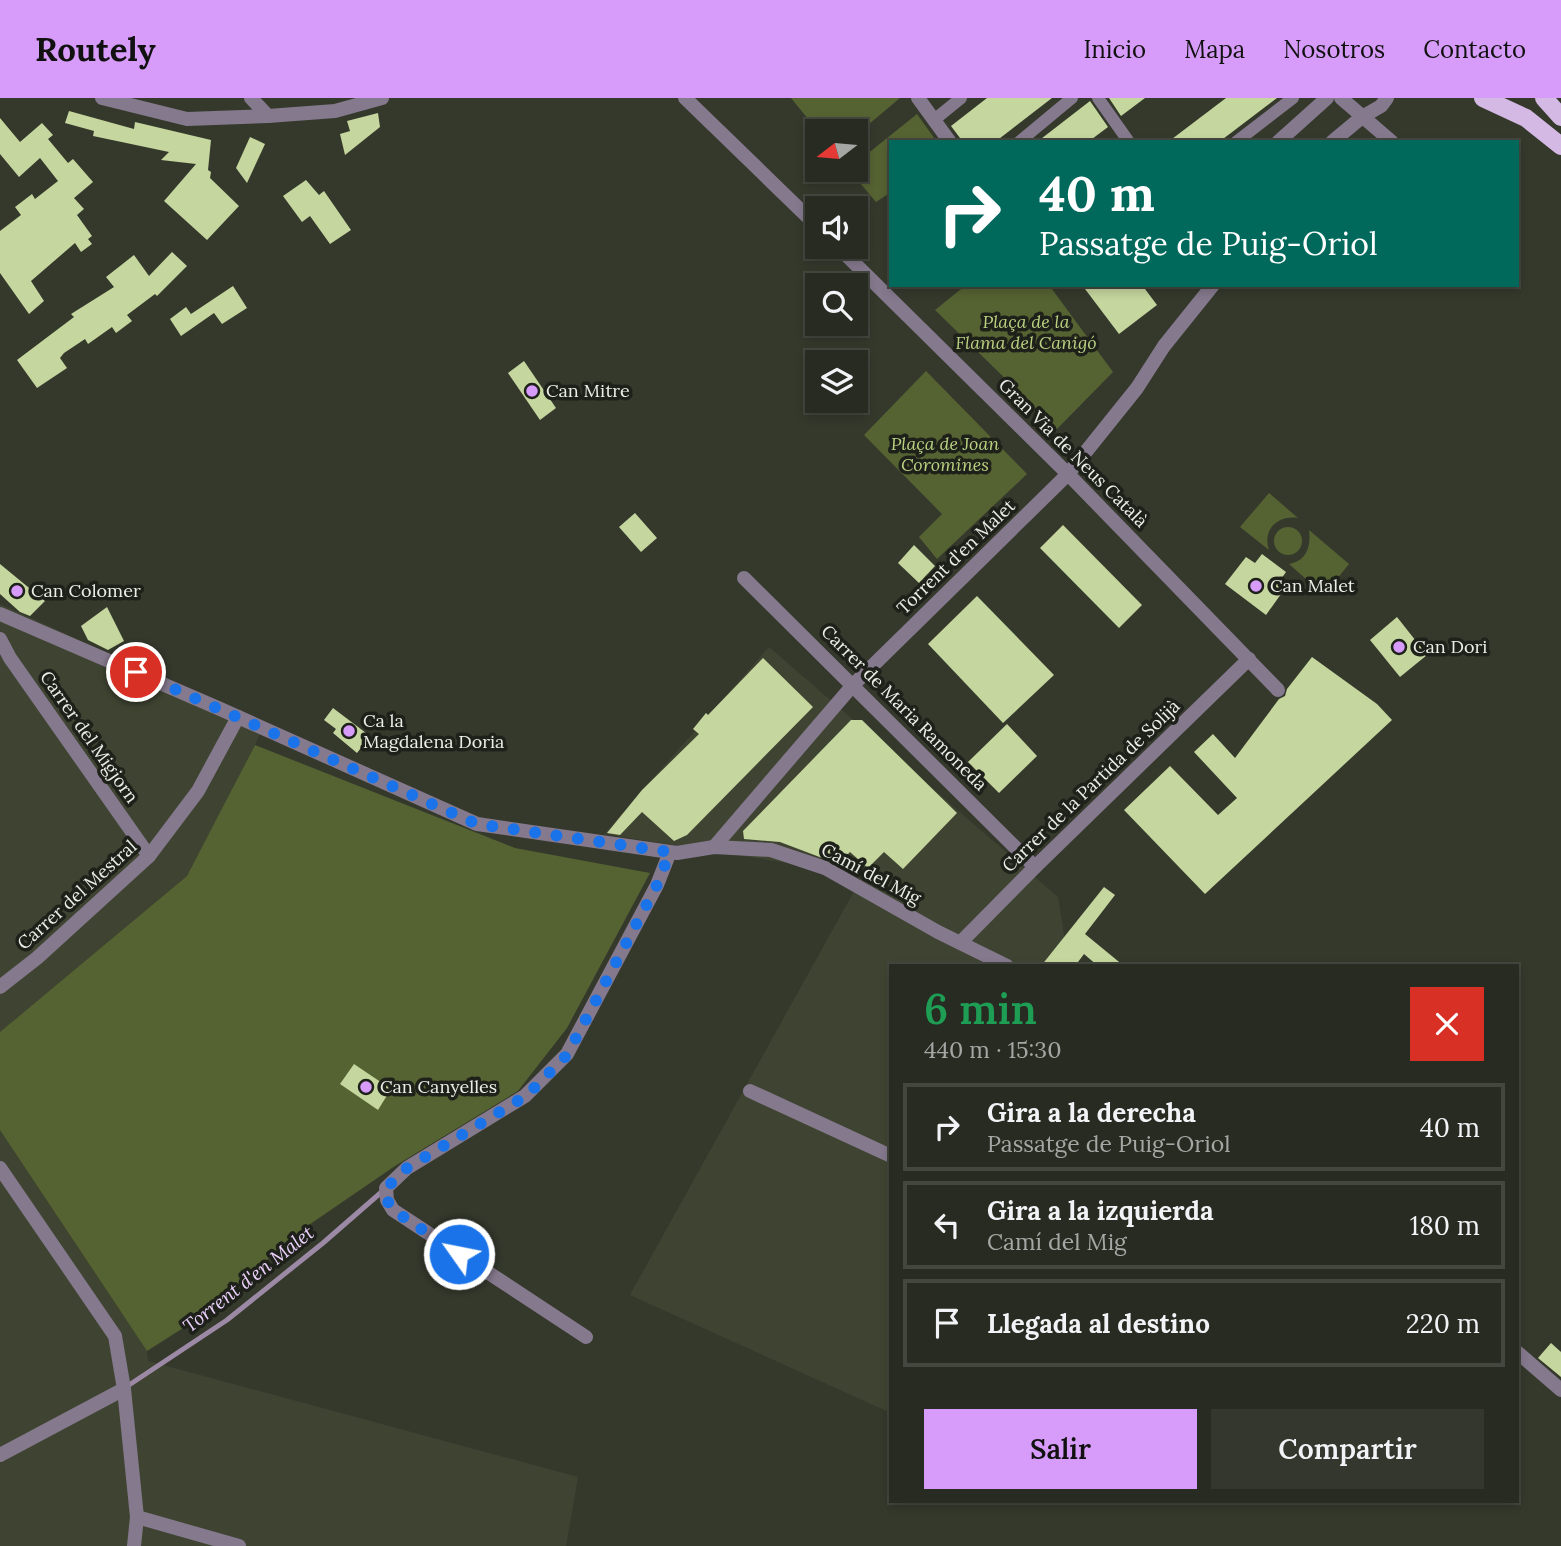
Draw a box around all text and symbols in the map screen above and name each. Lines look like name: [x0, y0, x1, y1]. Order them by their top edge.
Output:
text: Routely: [35, 28, 156, 70]
text: Inicio: [1083, 34, 1146, 65]
text: Mapa: [1184, 34, 1245, 65]
text: Nosotros: [1283, 34, 1385, 65]
text: Contacto: [1423, 34, 1526, 65]
north arrow: [805, 119, 868, 182]
map controls: [805, 119, 868, 413]
text: 40 m: [1039, 162, 1155, 224]
icon: right: [924, 168, 1015, 259]
button: sound: [805, 196, 868, 259]
text: Passatge de Puig-Oriol: [1039, 223, 1378, 264]
button: search: [805, 273, 868, 336]
park label: Plaça de la Flama del Canigó: [955, 310, 1097, 354]
button: layers: [805, 350, 868, 413]
street label: Gran Via de Neus Català: [994, 373, 1153, 532]
place label: Can Mitre: [546, 379, 630, 402]
marker: Can Mitre: [524, 383, 540, 399]
park label: Plaça de Joan Coromines: [891, 432, 999, 476]
street label: Torrent d'en Malet: [892, 494, 1020, 619]
place label: Can Malet: [1270, 574, 1355, 597]
marker: Can Malet: [1248, 578, 1264, 594]
place label: Can Colomer: [31, 579, 141, 602]
marker: Can Colomer: [9, 583, 25, 599]
street label: Carrer de Maria Ramoneda: [817, 620, 992, 795]
place label: Can Dori: [1413, 635, 1487, 658]
marker: Can Dori: [1391, 639, 1407, 655]
pin: [106, 642, 166, 702]
icon: arrive: [117, 653, 155, 691]
street label: Carrer del Migjorn: [35, 666, 144, 807]
street label: Carrer de la Partida de Solijà: [997, 695, 1184, 877]
place label: Ca la Magdalena Doria: [363, 709, 504, 753]
marker: Ca la Magdalena Doria: [341, 723, 357, 739]
street label: Carrer del Mestral: [12, 835, 141, 954]
street label: Camí del Mig: [818, 838, 926, 910]
text: 6 min: [924, 982, 1037, 1036]
button: close: [1410, 987, 1484, 1061]
text: 440 m · 15:30: [924, 1035, 1061, 1064]
place label: Can Canyelles: [380, 1075, 497, 1098]
marker: Can Canyelles: [358, 1079, 374, 1095]
text: Gira a la derecha: [987, 1096, 1196, 1129]
icon: right: [928, 1108, 966, 1146]
text: 40 m: [1420, 1111, 1480, 1144]
text: Passatge de Puig-Oriol: [987, 1129, 1230, 1158]
text: Gira a la izquierda: [987, 1194, 1214, 1227]
icon: left: [928, 1206, 966, 1244]
text: 180 m: [1410, 1209, 1480, 1242]
position arrow: [422, 1217, 496, 1291]
water label: Torrent d'en Malet: [178, 1220, 318, 1338]
text: Camí del Mig: [987, 1227, 1127, 1256]
icon: arrive: [928, 1304, 966, 1342]
text: Llegada al destino: [987, 1307, 1210, 1340]
text: 220 m: [1406, 1307, 1480, 1340]
button: Salir: [924, 1409, 1197, 1489]
button: Compartir: [1211, 1409, 1484, 1489]

